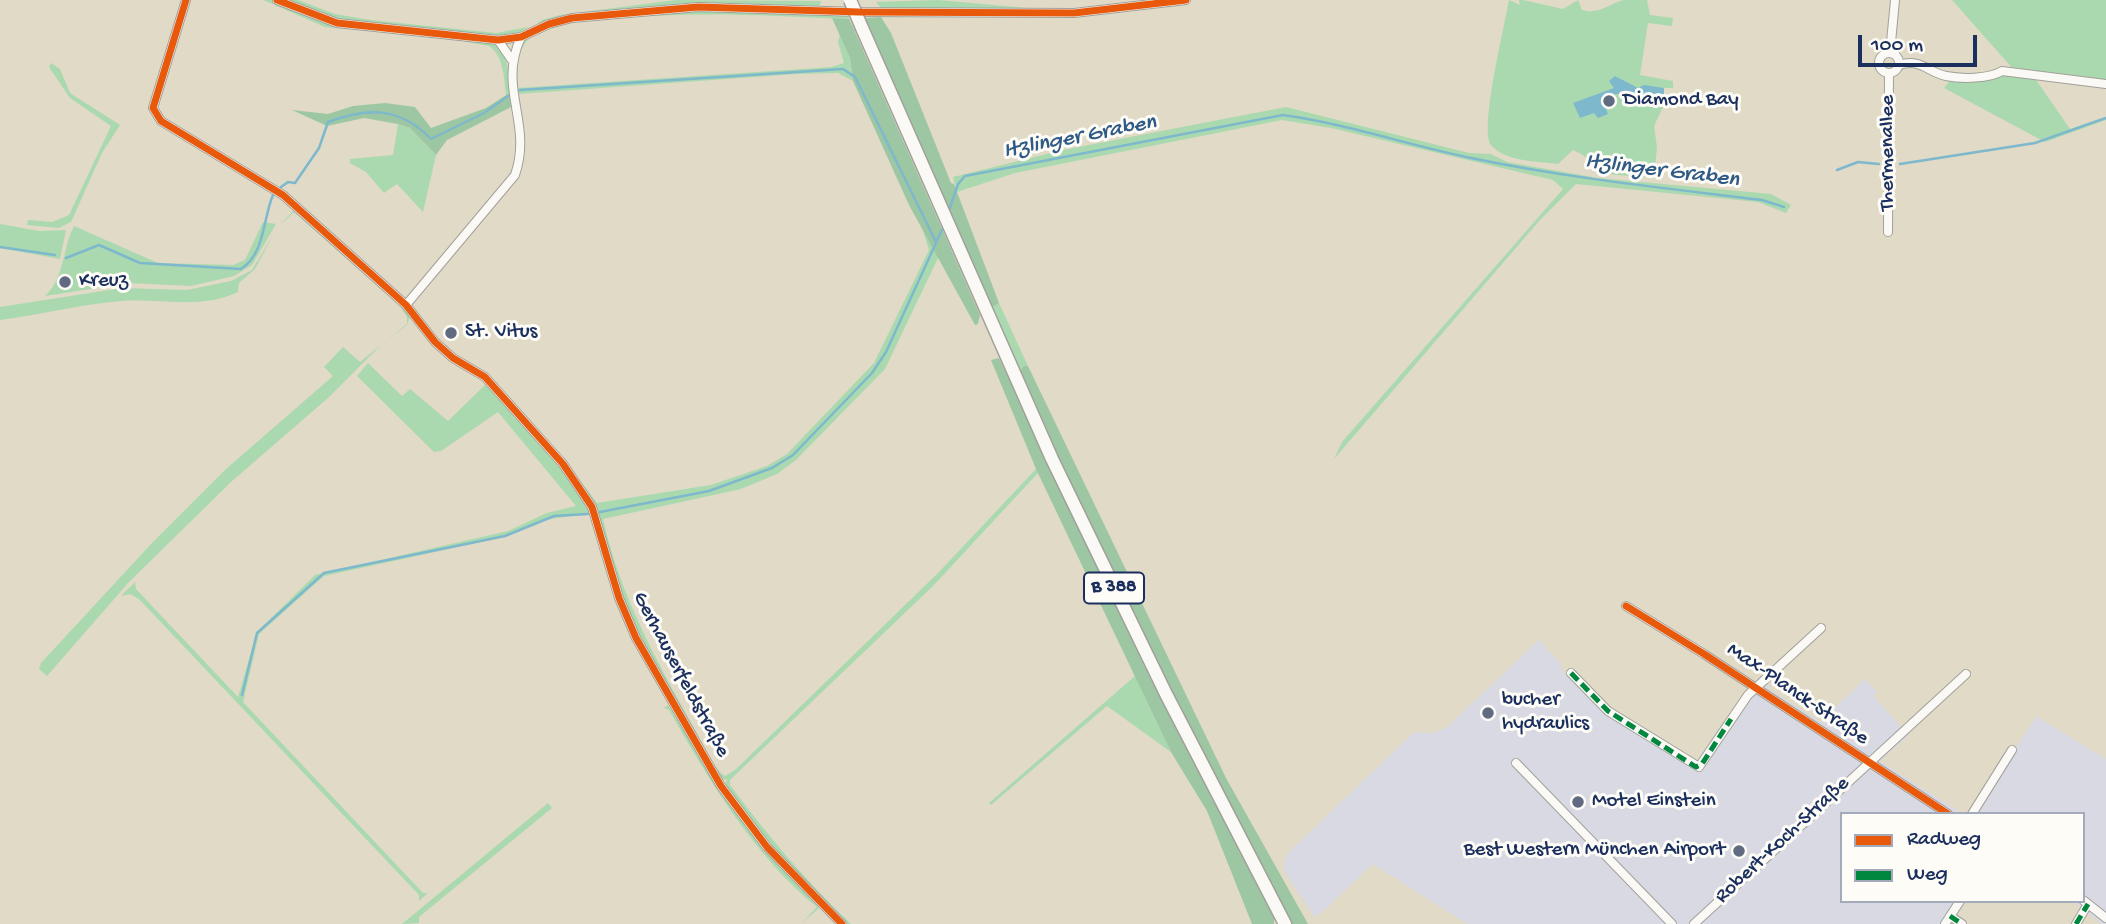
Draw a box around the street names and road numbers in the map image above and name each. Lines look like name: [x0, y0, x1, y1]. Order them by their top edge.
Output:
street label: Thermenallee: [1876, 95, 1902, 211]
road number: B 388: [1084, 572, 1144, 604]
street label: Gerhauserfeldstraße: [626, 588, 734, 762]
street label: Max-Planck-Straße: [1721, 638, 1873, 752]
street label: Robert-Koch-Straße: [1710, 772, 1856, 910]

